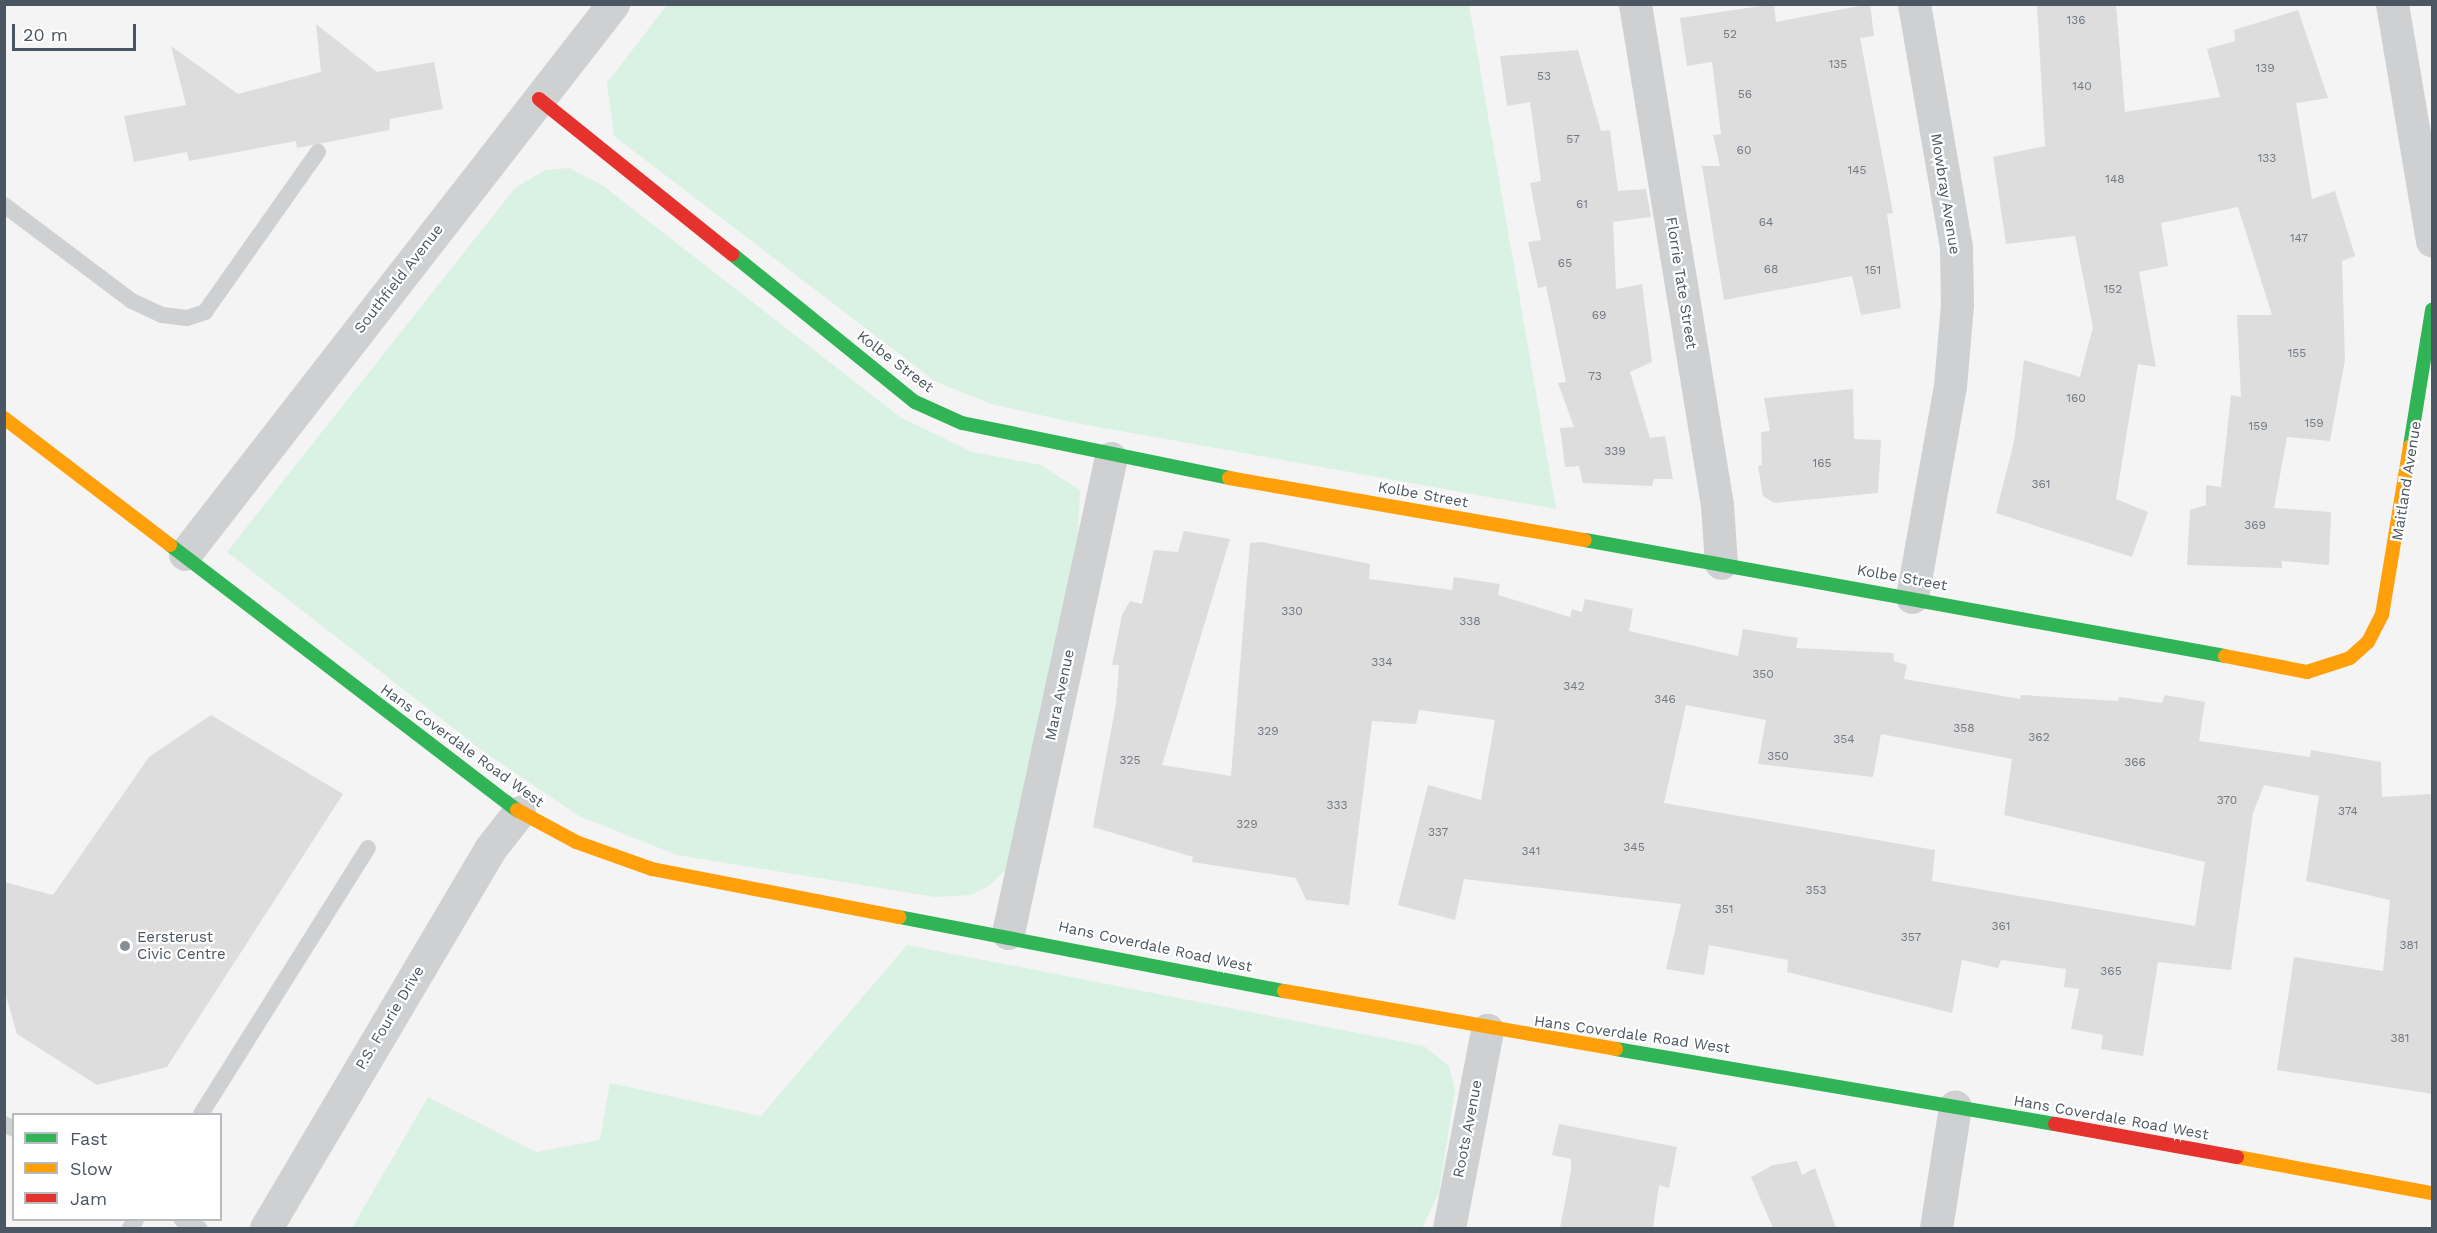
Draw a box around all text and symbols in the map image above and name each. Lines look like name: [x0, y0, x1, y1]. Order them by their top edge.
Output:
scale bar: [15, 12, 140, 50]
house number: 136: [2067, 14, 2085, 28]
text: 20 m: [23, 24, 68, 45]
house number: 52: [1723, 28, 1737, 42]
house number: 135: [1829, 58, 1847, 72]
house number: 139: [2255, 62, 2275, 76]
house number: 53: [1537, 70, 1551, 84]
house number: 140: [2072, 80, 2092, 94]
house number: 56: [1738, 88, 1752, 102]
street label: Mowbray Avenue: [1926, 132, 1964, 256]
house number: 57: [1566, 133, 1580, 147]
house number: 60: [1737, 144, 1751, 158]
house number: 133: [2258, 152, 2276, 166]
house number: 145: [1848, 164, 1866, 178]
house number: 148: [2105, 173, 2125, 187]
house number: 61: [1576, 198, 1588, 212]
street label: Florrie Tate Street: [1662, 216, 1700, 350]
house number: 64: [1759, 216, 1773, 230]
street label: Southfield Avenue: [351, 221, 447, 337]
house number: 147: [2290, 232, 2308, 246]
house number: 65: [1558, 257, 1572, 271]
house number: 68: [1764, 263, 1778, 277]
house number: 151: [1865, 264, 1881, 278]
house number: 152: [2104, 283, 2122, 297]
house number: 69: [1592, 309, 1606, 323]
street label: Kolbe Street: [853, 327, 937, 397]
house number: 155: [2288, 347, 2306, 361]
house number: 73: [1588, 370, 1602, 384]
house number: 160: [2066, 392, 2086, 406]
house number: 159: [2304, 417, 2324, 431]
house number: 159: [2248, 420, 2268, 434]
street label: Maitland Avenue: [2389, 420, 2425, 542]
house number: 339: [1604, 445, 1626, 459]
house number: 165: [1813, 457, 1831, 471]
street label: Kolbe Street: [1377, 478, 1469, 512]
house number: 361: [2032, 478, 2050, 492]
house number: 369: [2244, 519, 2266, 533]
street label: Kolbe Street: [1856, 561, 1948, 595]
house number: 330: [1281, 605, 1303, 619]
house number: 338: [1459, 615, 1481, 629]
street label: Mara Avenue: [1041, 647, 1079, 743]
house number: 334: [1371, 656, 1393, 670]
house number: 350: [1752, 668, 1774, 682]
house number: 342: [1563, 680, 1585, 694]
street label: Hans Coverdale Road West: [377, 681, 547, 811]
house number: 346: [1654, 693, 1676, 707]
house number: 358: [1953, 722, 1975, 736]
house number: 329: [1257, 725, 1279, 739]
house number: 362: [2028, 731, 2050, 745]
house number: 354: [1833, 733, 1855, 747]
house number: 350: [1767, 750, 1789, 764]
house number: 325: [1120, 754, 1140, 768]
house number: 366: [2124, 756, 2146, 770]
house number: 370: [2217, 794, 2237, 808]
house number: 333: [1327, 799, 1347, 813]
house number: 374: [2338, 805, 2358, 819]
house number: 329: [1236, 818, 1258, 832]
house number: 337: [1428, 826, 1448, 840]
house number: 345: [1623, 841, 1645, 855]
house number: 341: [1522, 845, 1540, 859]
house number: 353: [1806, 884, 1826, 898]
house number: 351: [1715, 903, 1733, 917]
street label: Hans Coverdale Road West: [1056, 918, 1254, 976]
house number: 361: [1992, 920, 2010, 934]
place label: Eersterust Civic Centre: [137, 928, 226, 963]
house number: 357: [1901, 931, 1921, 945]
marker: Eersterust Civic Centre: [118, 939, 132, 953]
house number: 381: [2399, 939, 2419, 953]
street label: P.S. Fourie Drive: [352, 963, 428, 1073]
house number: 365: [2100, 965, 2122, 979]
street label: Hans Coverdale Road West: [1533, 1012, 1731, 1058]
house number: 381: [2390, 1032, 2410, 1046]
street label: Roots Avenue: [1450, 1078, 1486, 1180]
street label: Hans Coverdale Road West: [2012, 1092, 2210, 1144]
legend: [12, 1113, 222, 1221]
text: Fast: [70, 1128, 107, 1149]
text: Slow: [70, 1158, 113, 1179]
text: Jam: [70, 1188, 107, 1209]

